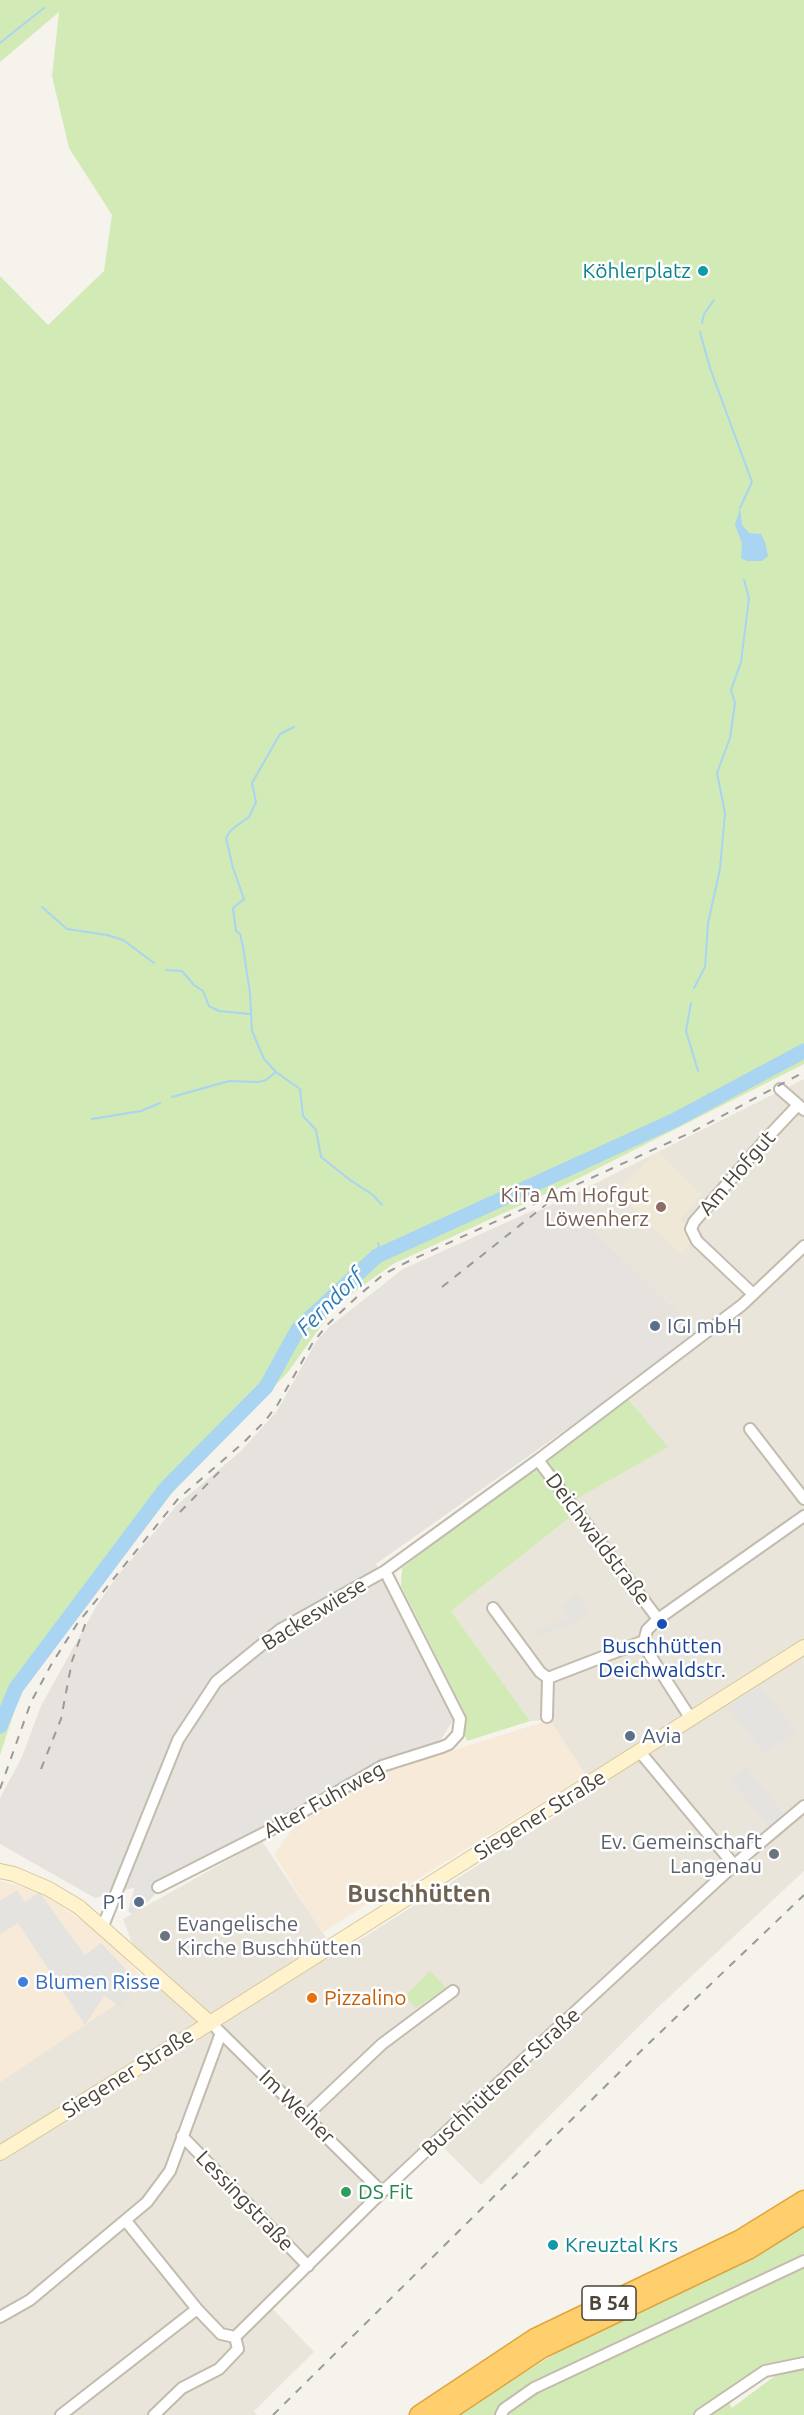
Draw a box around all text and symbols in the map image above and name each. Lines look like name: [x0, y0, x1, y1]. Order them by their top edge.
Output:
place label: Köhlerplatz: [583, 258, 691, 284]
marker: Köhlerplatz: [696, 264, 710, 278]
street label: Am Hofgut: [693, 1126, 781, 1220]
place label: KiTa Am Hofgut Löwenherz: [500, 1182, 649, 1232]
marker: KiTa Am Hofgut Löwenherz: [654, 1200, 668, 1214]
water label: Ferndorf: [291, 1263, 369, 1341]
place label: IGI mbH: [667, 1313, 742, 1339]
marker: IGI mbH: [648, 1319, 662, 1333]
street label: Deichwaldstraße: [540, 1468, 656, 1610]
street label: Backeswiese: [257, 1572, 371, 1656]
marker: Buschhütten Deichwaldstr.: [655, 1617, 669, 1631]
place label: Buschhütten Deichwaldstr.: [598, 1633, 726, 1683]
place label: Avia: [642, 1723, 682, 1749]
marker: Avia: [623, 1729, 637, 1743]
street label: Alter Fuhrweg: [259, 1756, 389, 1844]
street label: Siegener Straße: [470, 1765, 610, 1865]
place label: Ev. Gemeinschaft Langenau: [601, 1829, 762, 1879]
marker: Ev. Gemeinschaft Langenau: [767, 1847, 781, 1861]
district label: Buschhütten: [347, 1880, 491, 1908]
place label: P1: [103, 1889, 127, 1915]
marker: P1: [132, 1895, 146, 1909]
place label: Evangelische Kirche Buschhütten: [177, 1911, 362, 1961]
marker: Evangelische Kirche Buschhütten: [158, 1929, 172, 1943]
place label: Blumen Risse: [35, 1969, 160, 1995]
marker: Blumen Risse: [16, 1975, 30, 1989]
place label: Pizzalino: [324, 1985, 407, 2011]
marker: Pizzalino: [305, 1991, 319, 2005]
street label: Buschhüttener Straße: [417, 2002, 585, 2162]
street label: Siegener Straße: [58, 2023, 198, 2123]
street label: Im Weiher: [254, 2065, 340, 2149]
street label: Lessingstraße: [191, 2145, 299, 2257]
place label: DS Fit: [358, 2179, 413, 2205]
marker: DS Fit: [339, 2185, 353, 2199]
place label: Kreuztal Krs: [565, 2232, 678, 2258]
marker: Kreuztal Krs: [546, 2238, 560, 2252]
road number: B 54: [582, 2286, 636, 2320]

